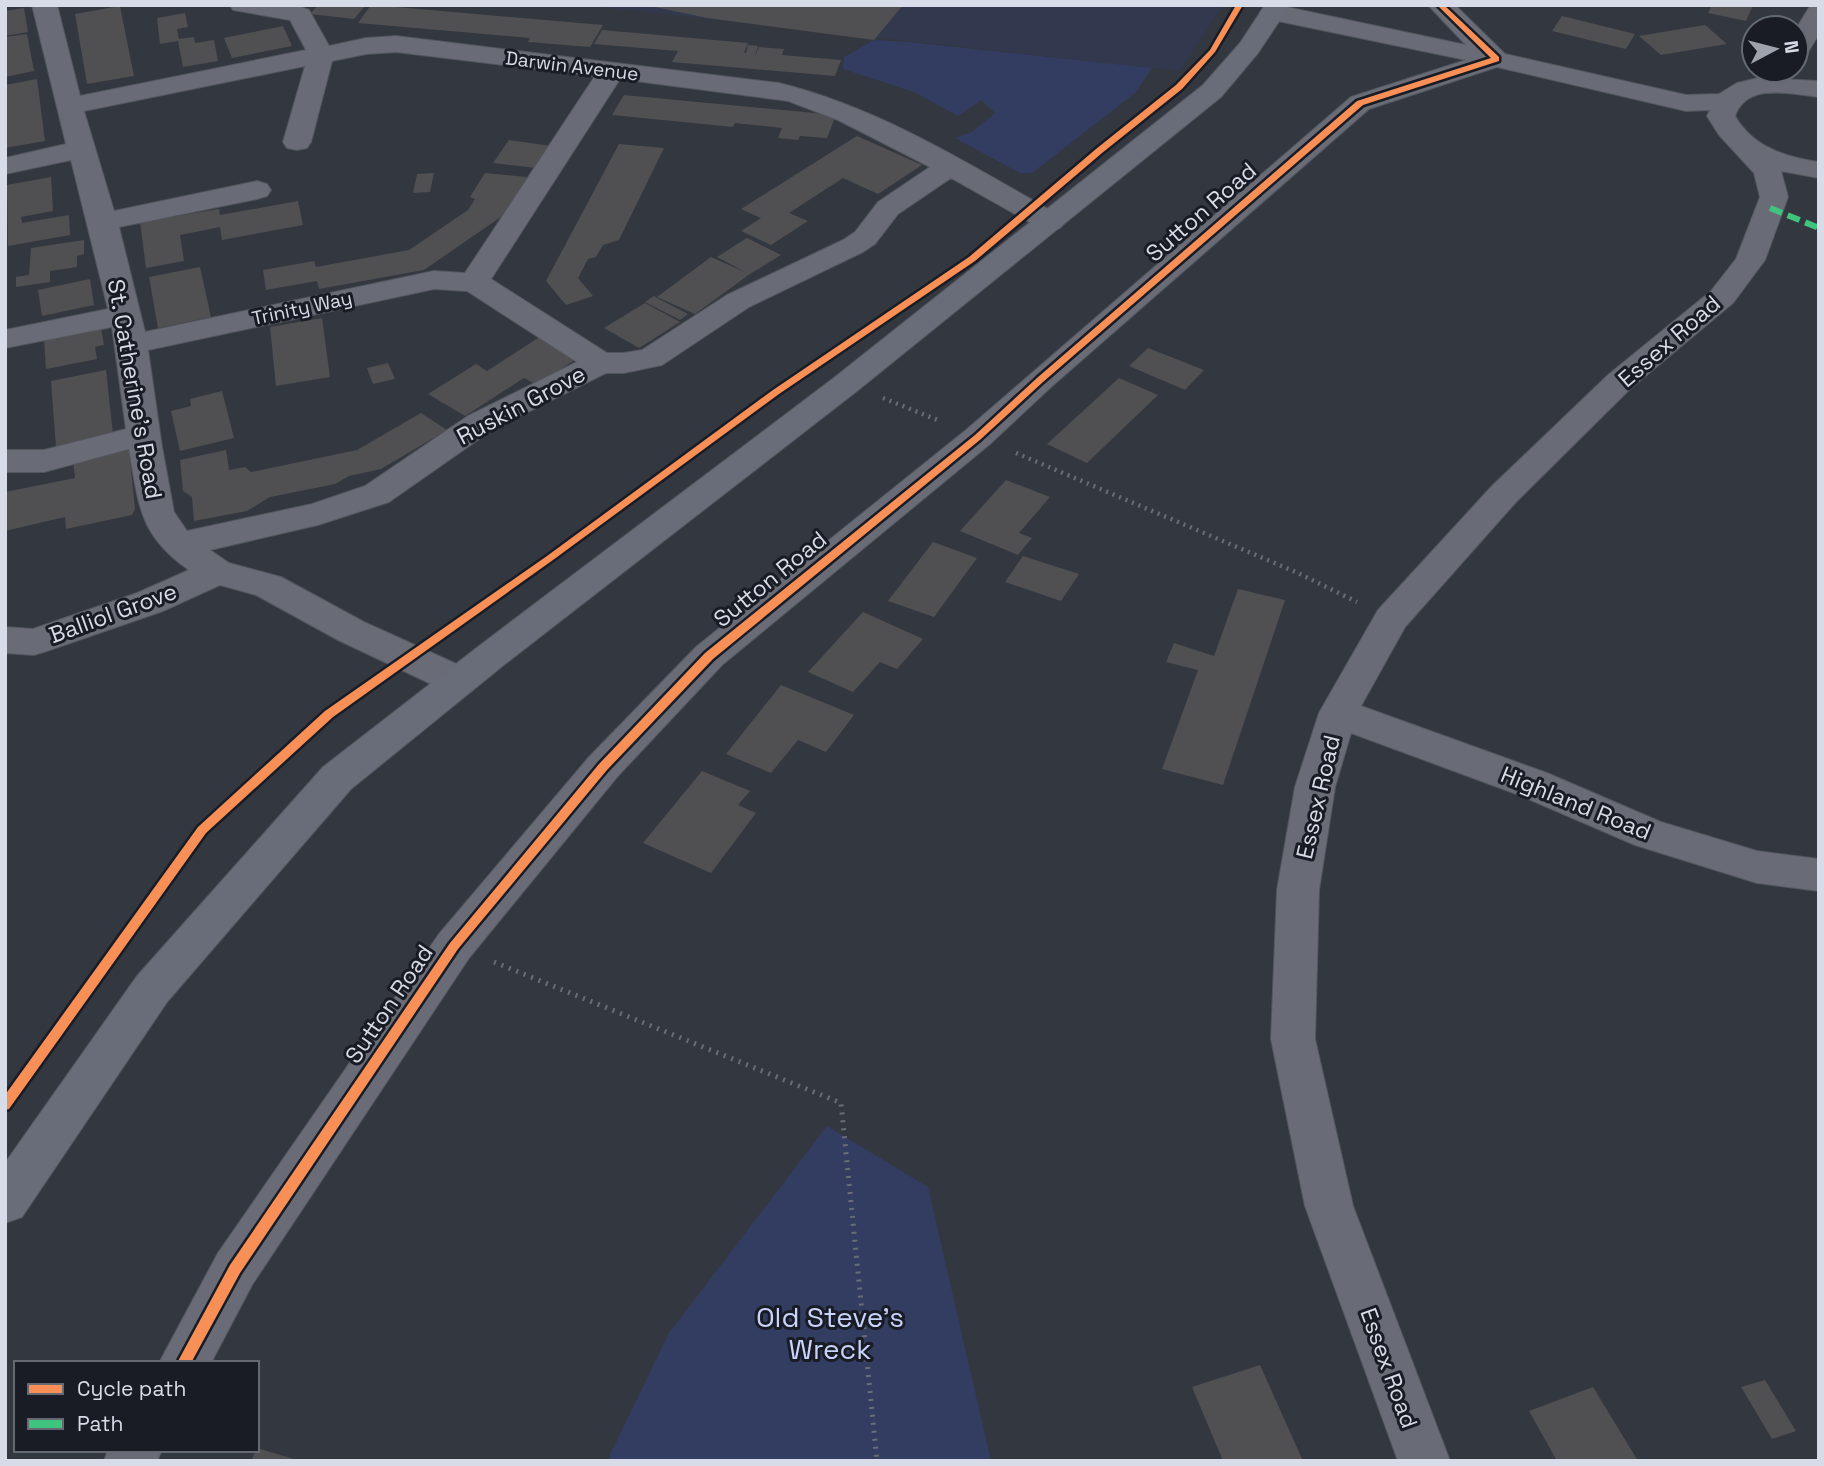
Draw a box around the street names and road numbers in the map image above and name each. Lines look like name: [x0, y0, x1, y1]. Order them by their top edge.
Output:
street label: Darwin Avenue: [504, 45, 640, 87]
street label: Sutton Road: [1140, 156, 1262, 268]
street label: St. Catherine's Road: [101, 277, 169, 501]
street label: Trinity Way: [250, 285, 354, 331]
street label: Essex Road: [1612, 288, 1726, 394]
street label: Ruskin Grove: [452, 359, 590, 451]
street label: Sutton Road: [707, 524, 833, 634]
street label: Balliol Grove: [45, 576, 181, 650]
street label: Essex Road: [1289, 732, 1347, 862]
street label: Highland Road: [1496, 759, 1656, 847]
street label: Sutton Road: [338, 939, 440, 1069]
street label: Essex Road: [1353, 1304, 1425, 1432]

